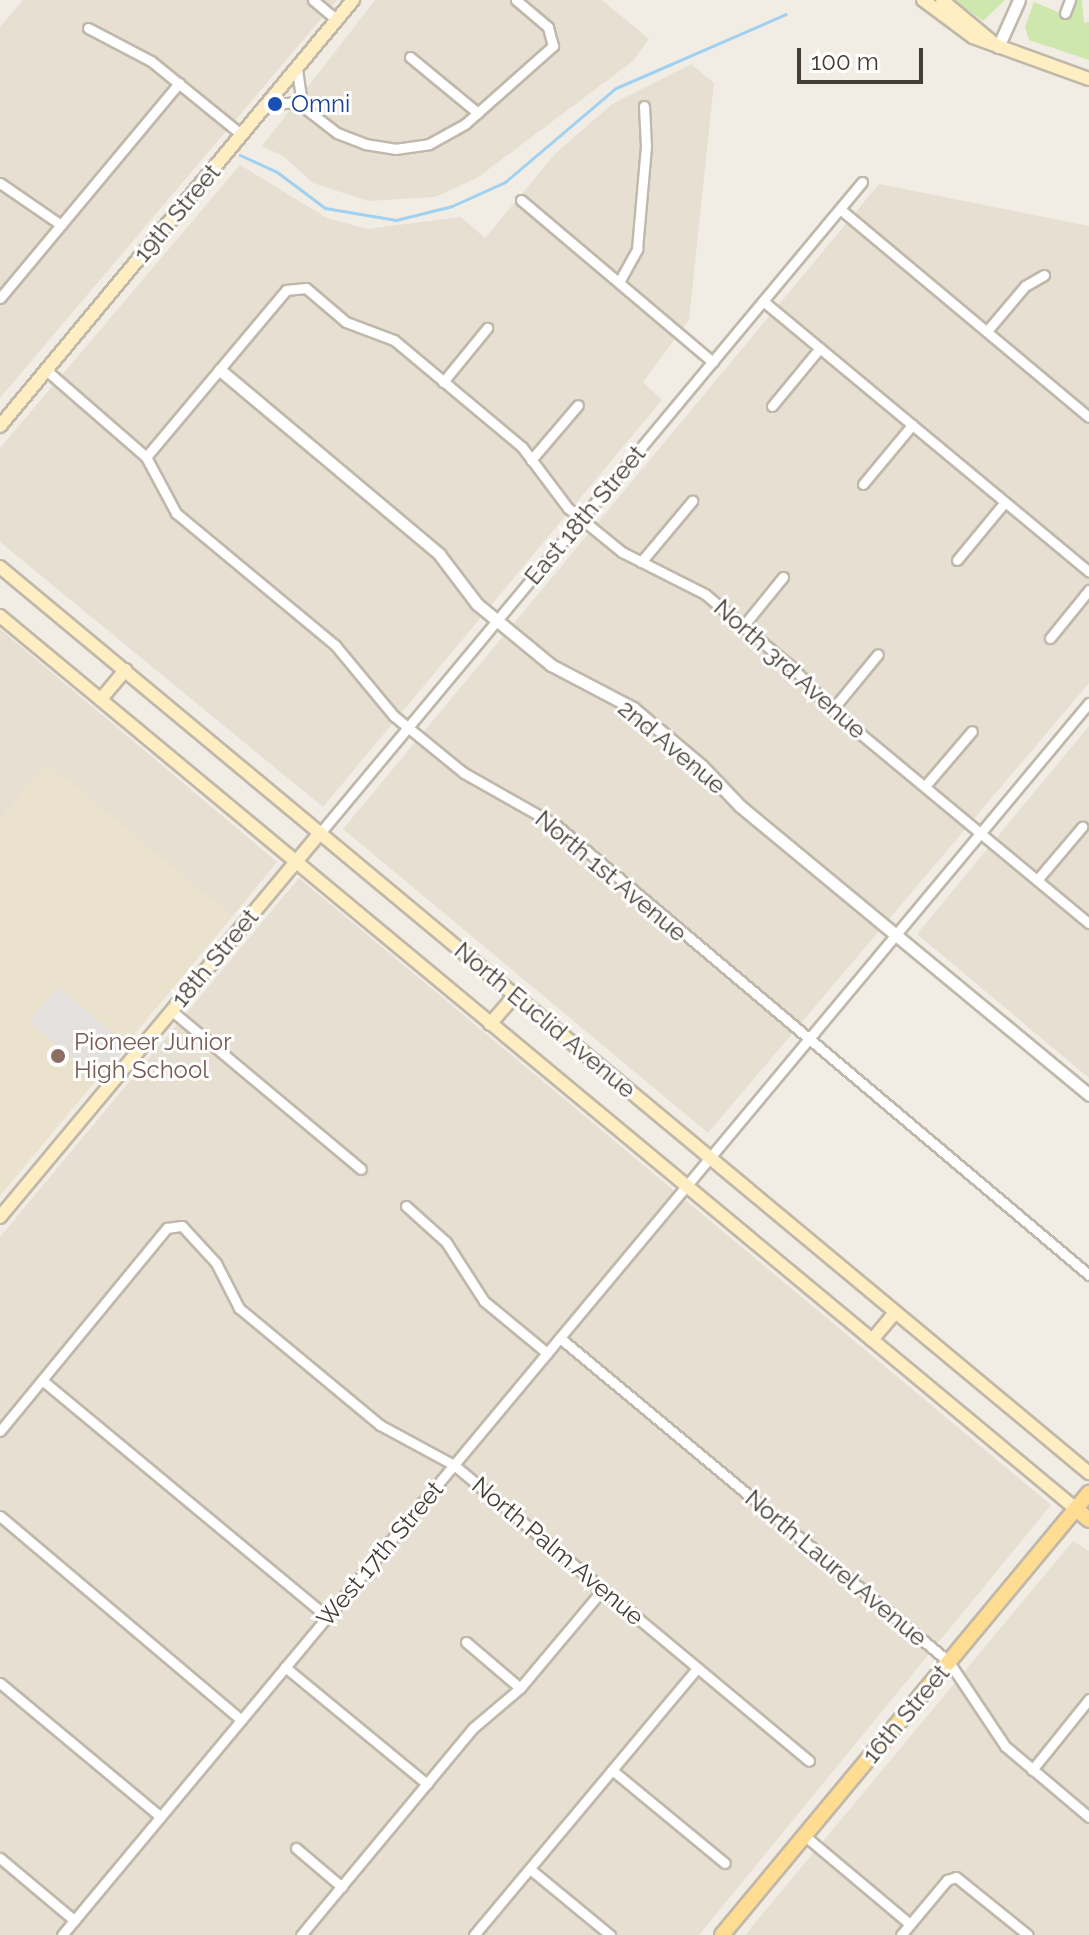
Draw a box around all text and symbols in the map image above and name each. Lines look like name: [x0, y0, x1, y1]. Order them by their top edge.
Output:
scale bar: [801, 32, 927, 82]
text: 100 m: [811, 47, 879, 76]
place label: Omni: [291, 90, 350, 118]
marker: Omni: [266, 95, 284, 113]
street label: 19th Street: [128, 158, 226, 268]
street label: East 18th Street: [519, 440, 651, 590]
street label: North 3rd Avenue: [708, 593, 872, 745]
street label: 2nd Avenue: [612, 694, 732, 800]
street label: North 1st Avenue: [529, 804, 693, 948]
street label: 18th Street: [166, 903, 264, 1013]
street label: North Euclid Avenue: [448, 936, 642, 1104]
place label: Pioneer Junior High School: [74, 1028, 233, 1084]
marker: Pioneer Junior High School: [49, 1047, 67, 1065]
street label: North Palm Avenue: [466, 1471, 650, 1631]
street label: West 17th Street: [311, 1475, 449, 1633]
street label: North Laurel Avenue: [739, 1483, 933, 1653]
street label: 16th Street: [857, 1659, 955, 1769]

